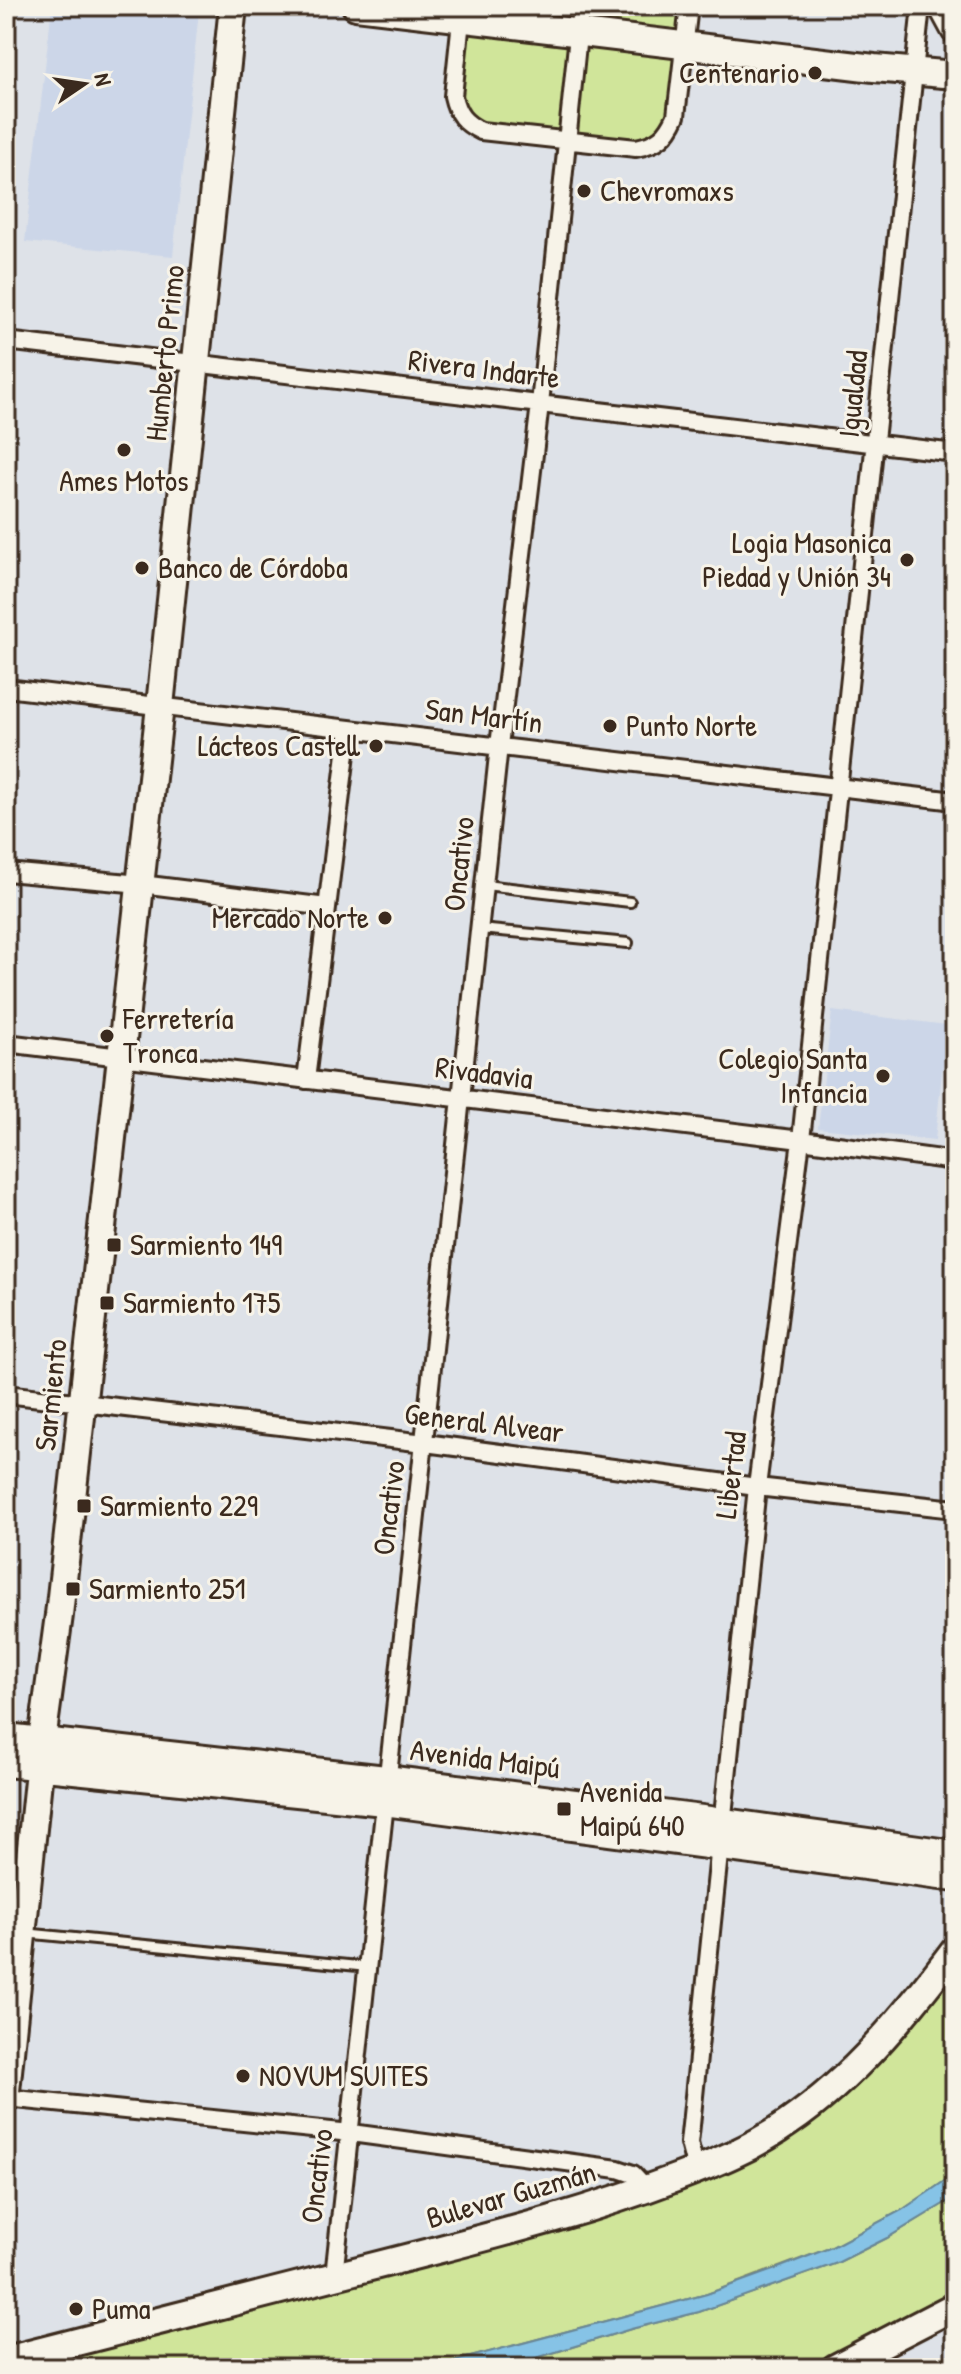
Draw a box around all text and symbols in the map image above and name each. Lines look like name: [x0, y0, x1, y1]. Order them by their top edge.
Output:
north arrow: [44, 44, 124, 124]
place label: Centenario: [679, 52, 799, 92]
marker: Centenario: [806, 64, 824, 82]
text: N: [88, 70, 119, 89]
place label: Chevromaxs: [600, 170, 734, 210]
marker: Chevromaxs: [575, 182, 593, 200]
street label: Humberto Primo: [135, 263, 193, 443]
street label: Rivera Indarte: [406, 339, 562, 397]
street label: Igualdad: [828, 348, 876, 439]
marker: Ames Motos: [115, 441, 133, 459]
place label: Ames Motos: [59, 460, 189, 500]
place label: Logia Masonica Piedad y Unión 34: [702, 522, 891, 596]
place label: Banco de Córdoba: [158, 547, 348, 587]
marker: Logia Masonica Piedad y Unión 34: [898, 551, 916, 569]
marker: Banco de Córdoba: [133, 559, 151, 577]
street label: San Martín: [423, 688, 545, 742]
place label: Punto Norte: [626, 705, 757, 745]
marker: Punto Norte: [601, 717, 619, 735]
place label: Lácteos Castell: [198, 725, 361, 765]
marker: Lácteos Castell: [367, 737, 385, 755]
street label: Oncativo: [433, 815, 483, 913]
place label: Mercado Norte: [212, 897, 369, 937]
marker: Mercado Norte: [376, 909, 394, 927]
place label: Ferretería Tronca: [122, 998, 234, 1072]
marker: Ferretería Tronca: [98, 1027, 116, 1045]
place label: Colegio Santa Infancia: [718, 1038, 867, 1112]
street label: Rivadavia: [433, 1046, 535, 1098]
marker: Colegio Santa Infancia: [874, 1067, 892, 1085]
place label: Sarmiento 149: [130, 1224, 282, 1264]
marker: Sarmiento 149: [105, 1236, 123, 1254]
place label: Sarmiento 175: [123, 1282, 281, 1322]
marker: Sarmiento 175: [98, 1294, 116, 1312]
street label: Sarmiento: [24, 1337, 76, 1453]
street label: General Alvear: [402, 1392, 566, 1452]
street label: Libertad: [705, 1429, 755, 1521]
street label: Oncativo: [362, 1458, 414, 1557]
place label: Sarmiento 229: [100, 1485, 258, 1525]
marker: Sarmiento 229: [75, 1497, 93, 1515]
place label: Sarmiento 251: [89, 1568, 246, 1608]
marker: Sarmiento 251: [64, 1580, 82, 1598]
street label: Avenida Maipú: [408, 1729, 562, 1787]
place label: Avenida Maipú 640: [580, 1771, 685, 1845]
marker: Avenida Maipú 640: [555, 1800, 573, 1818]
place label: NOVUM SUITES: [259, 2055, 428, 2095]
marker: NOVUM SUITES: [234, 2067, 252, 2085]
street label: Oncativo: [290, 2126, 342, 2225]
street label: Bulevar Guzmán: [421, 2151, 600, 2237]
place label: Puma: [92, 2288, 151, 2328]
marker: Puma: [67, 2300, 85, 2318]

